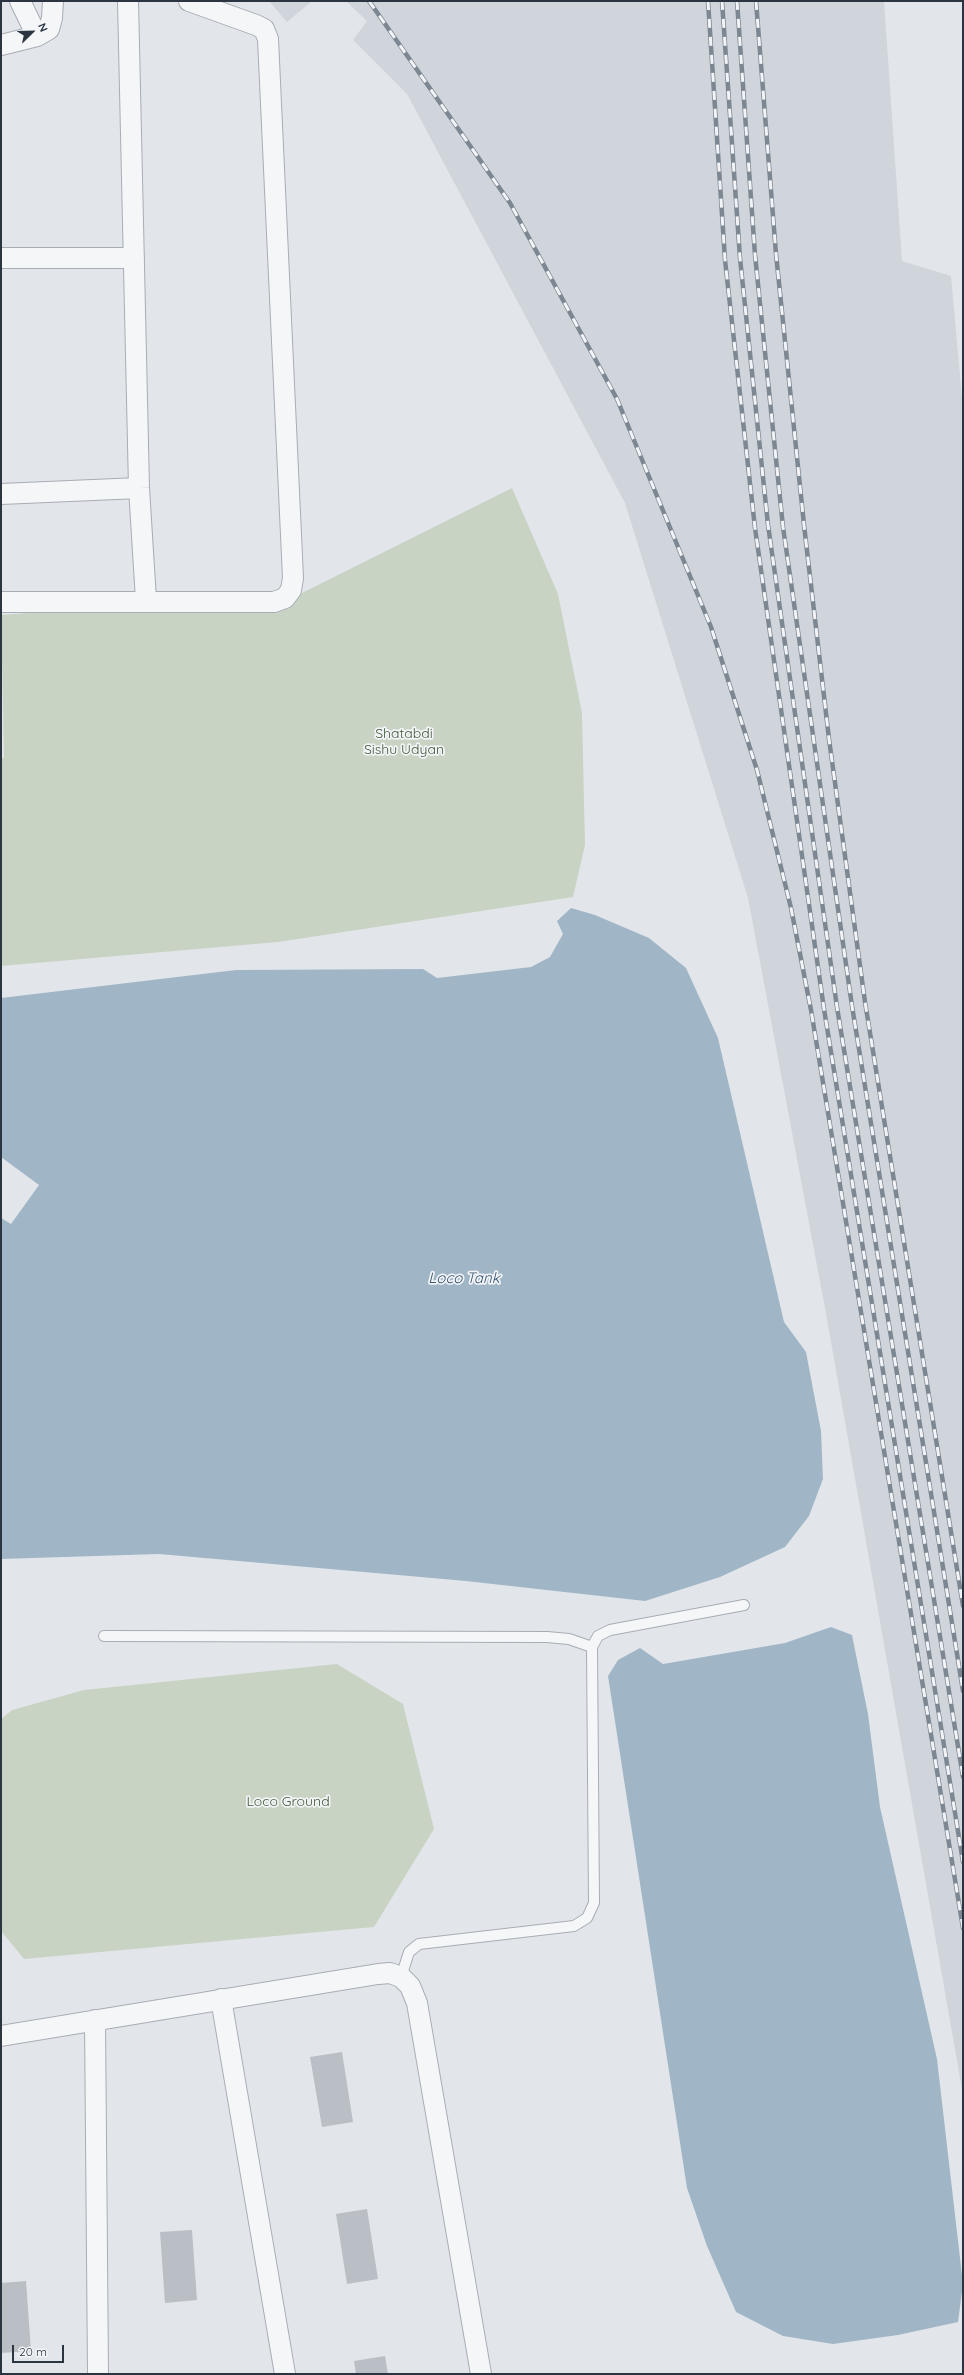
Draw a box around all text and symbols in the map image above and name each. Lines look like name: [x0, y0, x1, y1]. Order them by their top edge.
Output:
north arrow: [12, 12, 52, 52]
text: N: [35, 21, 51, 34]
park label: Shatabdi Sishu Udyan: [364, 726, 444, 758]
water label: Loco Tank: [428, 1269, 500, 1287]
park label: Loco Ground: [246, 1794, 330, 1810]
scale bar: [14, 2337, 66, 2363]
text: 20 m: [19, 2344, 47, 2359]

